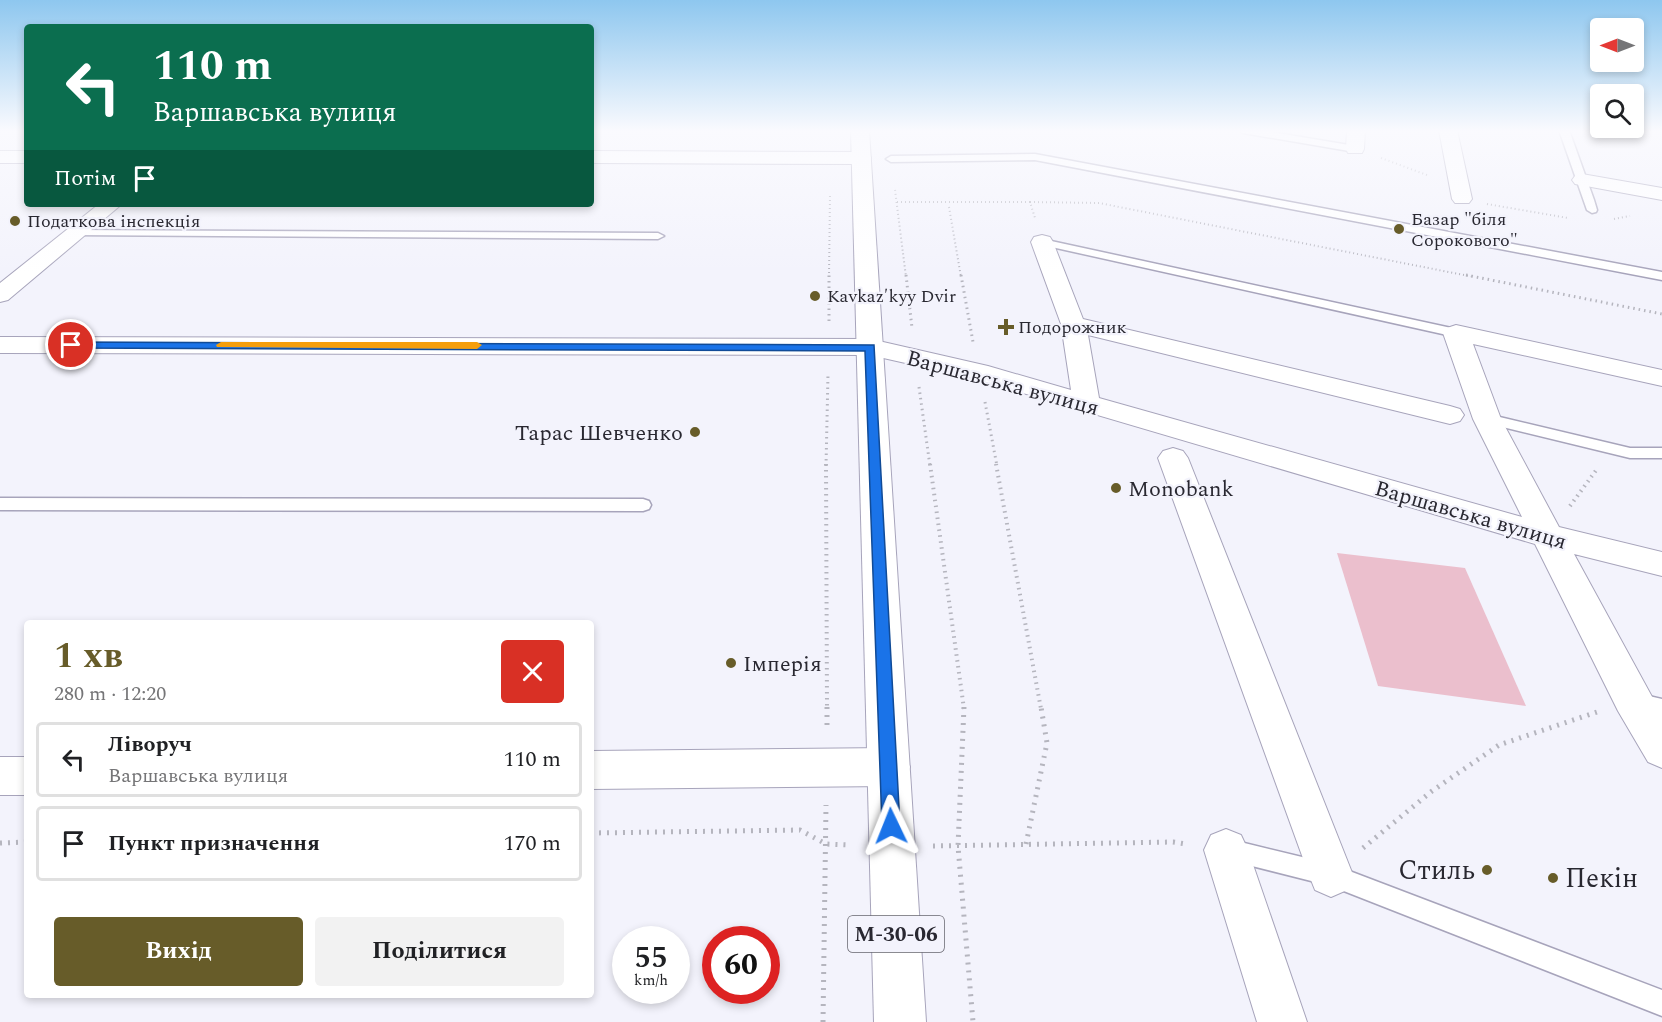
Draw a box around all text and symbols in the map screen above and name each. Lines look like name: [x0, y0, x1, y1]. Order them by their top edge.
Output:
north arrow: [1590, 18, 1644, 72]
map controls: [1590, 18, 1644, 138]
text: 110 m: [153, 35, 272, 98]
icon: left: [54, 48, 132, 126]
button: search: [1590, 84, 1644, 138]
text: Варшавська вулиця: [153, 92, 396, 134]
text: Потім: [54, 162, 116, 195]
icon: arrive: [128, 162, 161, 195]
place label: Базар "біля Сорокового": [1411, 206, 1518, 254]
place label: Податкова інспекція: [27, 208, 200, 235]
marker: Податкова інспекція: [8, 214, 22, 228]
marker: Базар "біля Сорокового": [1392, 222, 1406, 236]
place label: Kavkazʹkyy Dvir: [827, 283, 956, 310]
marker: Kavkazʹkyy Dvir: [808, 289, 822, 303]
place label: Подорожник: [1018, 314, 1127, 341]
pin: [45, 319, 96, 370]
marker: Подорожник: [999, 320, 1013, 334]
icon: arrive: [54, 328, 87, 361]
street label: Варшавська вулиця: [903, 342, 1103, 425]
place label: Тарас Шевченко: [515, 417, 683, 450]
marker: Тарас Шевченко: [688, 425, 702, 439]
street label: Варшавська вулиця: [1371, 472, 1570, 559]
place label: Monobank: [1128, 473, 1234, 506]
marker: Monobank: [1109, 481, 1123, 495]
text: 1 хв: [54, 629, 123, 684]
button: close: [501, 640, 564, 703]
place label: Імперія: [743, 648, 822, 681]
marker: Імперія: [724, 656, 738, 670]
text: 280 m · 12:20: [54, 679, 166, 709]
text: Ліворуч: [108, 728, 192, 761]
icon: left: [57, 743, 90, 776]
text: 110 m: [504, 743, 561, 776]
text: Варшавська вулиця: [108, 761, 288, 791]
position arrow: [859, 794, 923, 858]
icon: arrive: [57, 827, 90, 860]
text: Пункт призначення: [108, 827, 320, 860]
text: 170 m: [504, 827, 561, 860]
place label: Стиль: [1398, 850, 1475, 892]
place label: Пекін: [1565, 858, 1638, 900]
marker: Стиль: [1480, 863, 1494, 877]
marker: Пекін: [1546, 871, 1560, 885]
road number: М-30-06: [848, 916, 944, 952]
button: Вихід: [54, 917, 303, 986]
button: Поділитися: [315, 917, 564, 986]
speed limit sign: 60: [702, 926, 780, 1004]
text: 55: [634, 935, 668, 981]
text: km/h: [634, 969, 668, 992]

